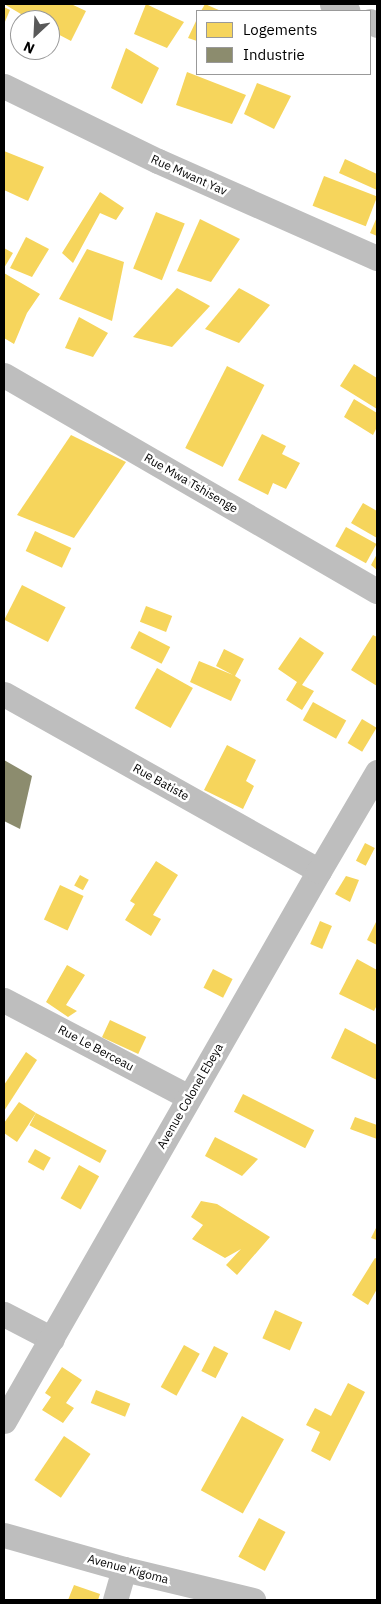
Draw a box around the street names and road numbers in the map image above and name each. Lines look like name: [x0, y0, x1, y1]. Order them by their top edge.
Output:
street label: Rue Mwant Yav: [149, 152, 229, 198]
street label: Rue Mwa Tshisenge: [142, 450, 240, 516]
street label: Rue Batiste: [130, 761, 192, 803]
street label: Rue Le Berceau: [56, 1022, 136, 1074]
street label: Avenue Colonel Ebeya: [154, 1041, 226, 1151]
street label: Avenue Kigoma: [86, 1551, 170, 1587]

